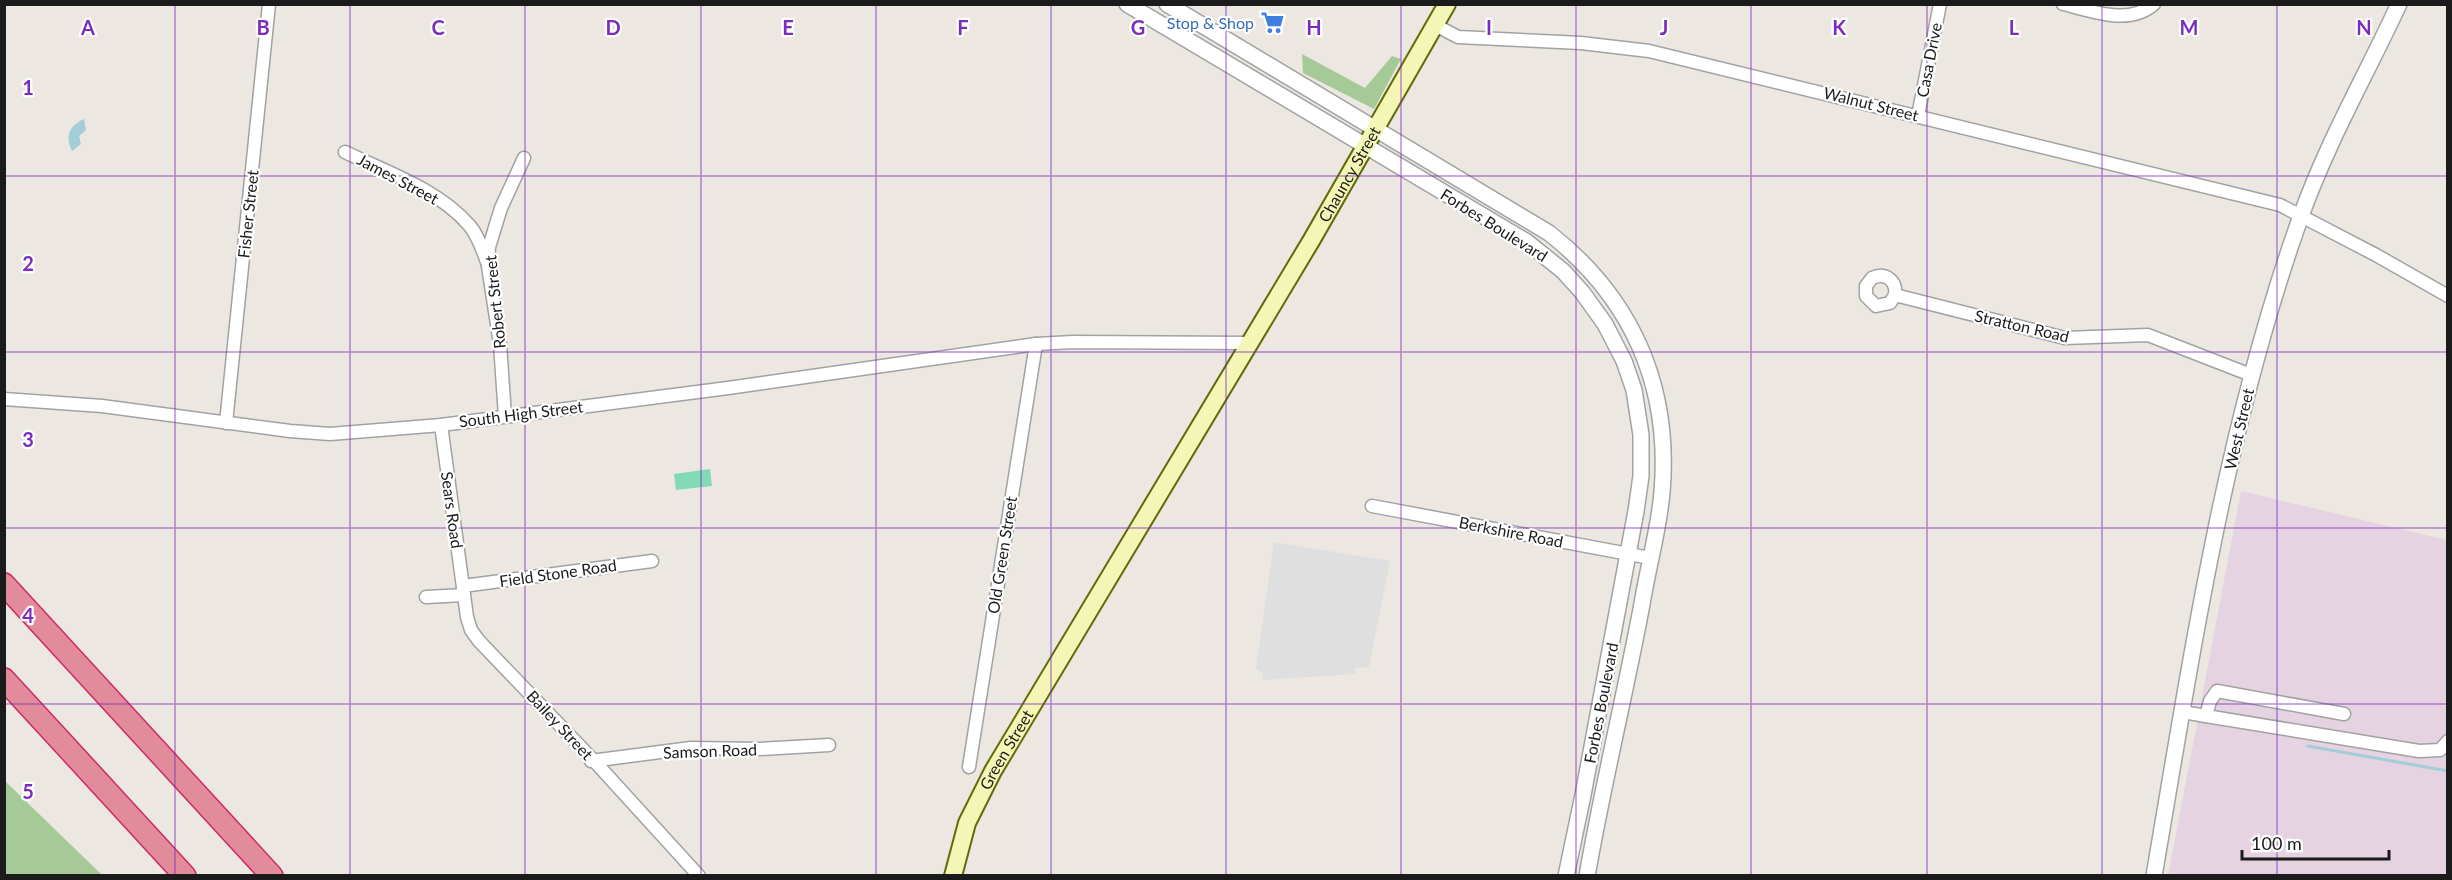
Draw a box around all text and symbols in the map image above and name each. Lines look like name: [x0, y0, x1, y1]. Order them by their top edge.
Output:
supermarket icon: Stop & Shop: [1259, 10, 1285, 36]
place label: Stop & Shop: [1167, 13, 1254, 32]
text: A: [80, 15, 95, 39]
text: B: [256, 15, 270, 39]
text: C: [431, 15, 445, 39]
text: D: [605, 15, 621, 39]
text: E: [782, 15, 794, 39]
text: F: [957, 15, 969, 39]
text: G: [1131, 15, 1145, 39]
text: H: [1306, 15, 1322, 39]
text: I: [1486, 15, 1492, 39]
text: J: [1660, 15, 1668, 39]
text: K: [1832, 15, 1846, 39]
text: L: [2009, 15, 2020, 39]
text: M: [2180, 15, 2198, 39]
text: N: [2356, 15, 2372, 39]
street label: Casa Drive: [1912, 21, 1945, 99]
text: 1: [22, 75, 34, 99]
street label: Walnut Street: [1822, 83, 1921, 125]
street label: Chauncy Street: [1314, 123, 1384, 225]
street label: James Street: [354, 149, 442, 208]
street label: Fisher Street: [233, 169, 262, 259]
street label: Forbes Boulevard: [1437, 184, 1551, 265]
text: 2: [22, 251, 34, 275]
street label: Robert Street: [480, 254, 509, 350]
street label: Stratton Road: [1973, 305, 2071, 346]
street label: West Street: [2220, 386, 2257, 471]
street label: South High Street: [458, 396, 584, 431]
text: 3: [22, 427, 34, 451]
street label: Sears Road: [438, 470, 467, 550]
street label: Old Green Street: [983, 495, 1020, 615]
street label: Berkshire Road: [1457, 512, 1565, 551]
street label: Field Stone Road: [498, 555, 618, 590]
text: 4: [22, 603, 34, 627]
street label: Forbes Boulevard: [1580, 641, 1622, 765]
street label: Bailey Street: [523, 686, 598, 764]
street label: Green Street: [975, 706, 1037, 793]
street label: Samson Road: [663, 739, 757, 762]
text: 5: [22, 779, 34, 803]
scale bar: [2242, 823, 2389, 861]
text: 100 m: [2251, 832, 2302, 854]

